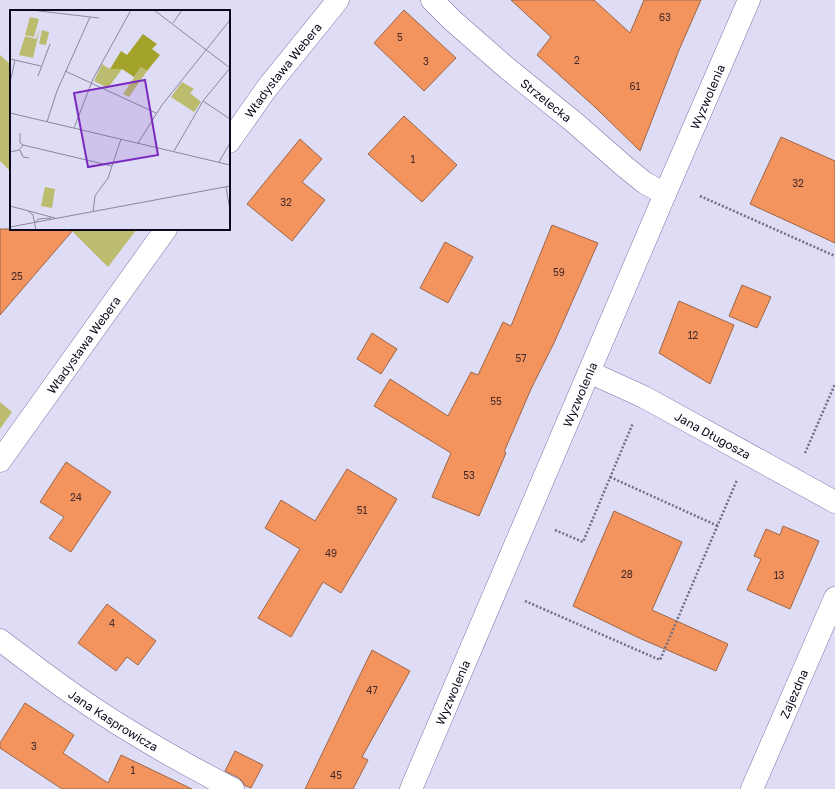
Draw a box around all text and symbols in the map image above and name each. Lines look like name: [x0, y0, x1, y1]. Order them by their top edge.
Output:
inset map: [10, 10, 230, 230]
house number: 63: [659, 11, 671, 23]
street label: Władysława Webera: [241, 19, 324, 120]
house number: 5: [397, 31, 403, 43]
house number: 2: [574, 54, 580, 66]
house number: 3: [423, 55, 429, 67]
street label: Wyzwolenia: [686, 62, 728, 132]
street label: Strzelecka: [518, 75, 575, 125]
house number: 61: [630, 80, 641, 92]
house number: 1: [411, 153, 416, 165]
house number: 32: [792, 177, 804, 189]
house number: 32: [280, 196, 292, 208]
house number: 59: [553, 266, 565, 278]
house number: 25: [11, 270, 23, 282]
street label: Władysława Webera: [43, 293, 123, 396]
house number: 12: [688, 329, 699, 341]
house number: 57: [515, 352, 527, 364]
street label: Wyzwolenia: [559, 360, 600, 429]
house number: 55: [490, 395, 502, 407]
street label: Jana Długosza: [672, 408, 753, 462]
house number: 53: [463, 469, 475, 481]
house number: 24: [70, 491, 82, 503]
house number: 51: [357, 504, 367, 516]
house number: 49: [325, 547, 337, 559]
house number: 28: [621, 568, 633, 580]
house number: 13: [774, 569, 784, 581]
house number: 4: [109, 617, 115, 629]
street label: Wyzwolenia: [432, 658, 473, 727]
street label: Zajezdna: [776, 667, 811, 720]
house number: 47: [366, 684, 378, 696]
street label: Jana Kasprowicza: [66, 686, 161, 754]
house number: 3: [31, 740, 37, 752]
house number: 1: [131, 764, 136, 776]
house number: 45: [330, 769, 342, 781]

